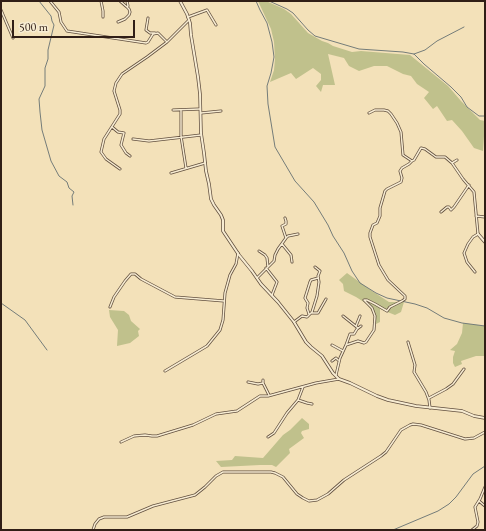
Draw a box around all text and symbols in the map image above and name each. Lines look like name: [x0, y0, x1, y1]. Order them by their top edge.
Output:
scale bar: [14, 12, 137, 38]
text: 500 m: [19, 19, 48, 35]

